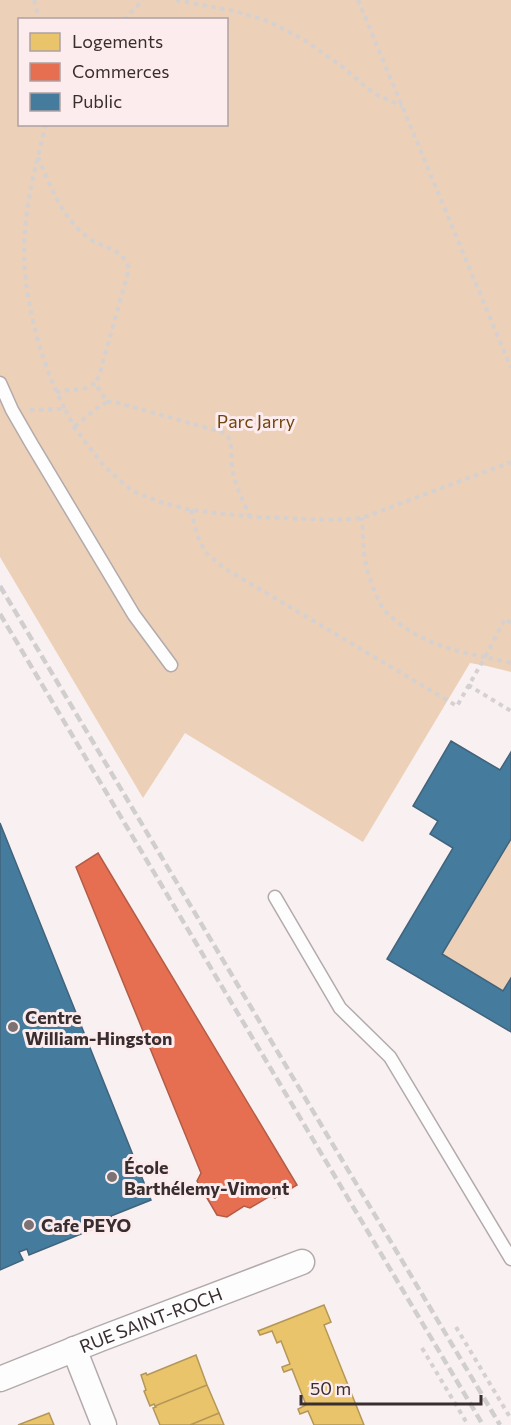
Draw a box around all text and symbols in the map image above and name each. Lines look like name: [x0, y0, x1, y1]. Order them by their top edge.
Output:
legend: [18, 18, 228, 126]
text: Logements: [72, 30, 163, 52]
text: Commerces: [72, 60, 169, 82]
text: Public: [72, 90, 122, 112]
park label: Parc Jarry: [217, 410, 295, 432]
place label: Centre William-Hingston: [25, 1006, 172, 1049]
marker: Centre William-Hingston: [6, 1020, 20, 1034]
place label: École Barthélemy-Vimont: [124, 1156, 290, 1199]
marker: École Barthélemy-Vimont: [105, 1170, 119, 1184]
place label: Cafe PEYO: [41, 1214, 131, 1236]
marker: Cafe PEYO: [22, 1218, 36, 1232]
street label: RUE SAINT-ROCH: [76, 1282, 225, 1357]
scale bar: [301, 1368, 481, 1406]
text: 50 m: [310, 1377, 351, 1399]

